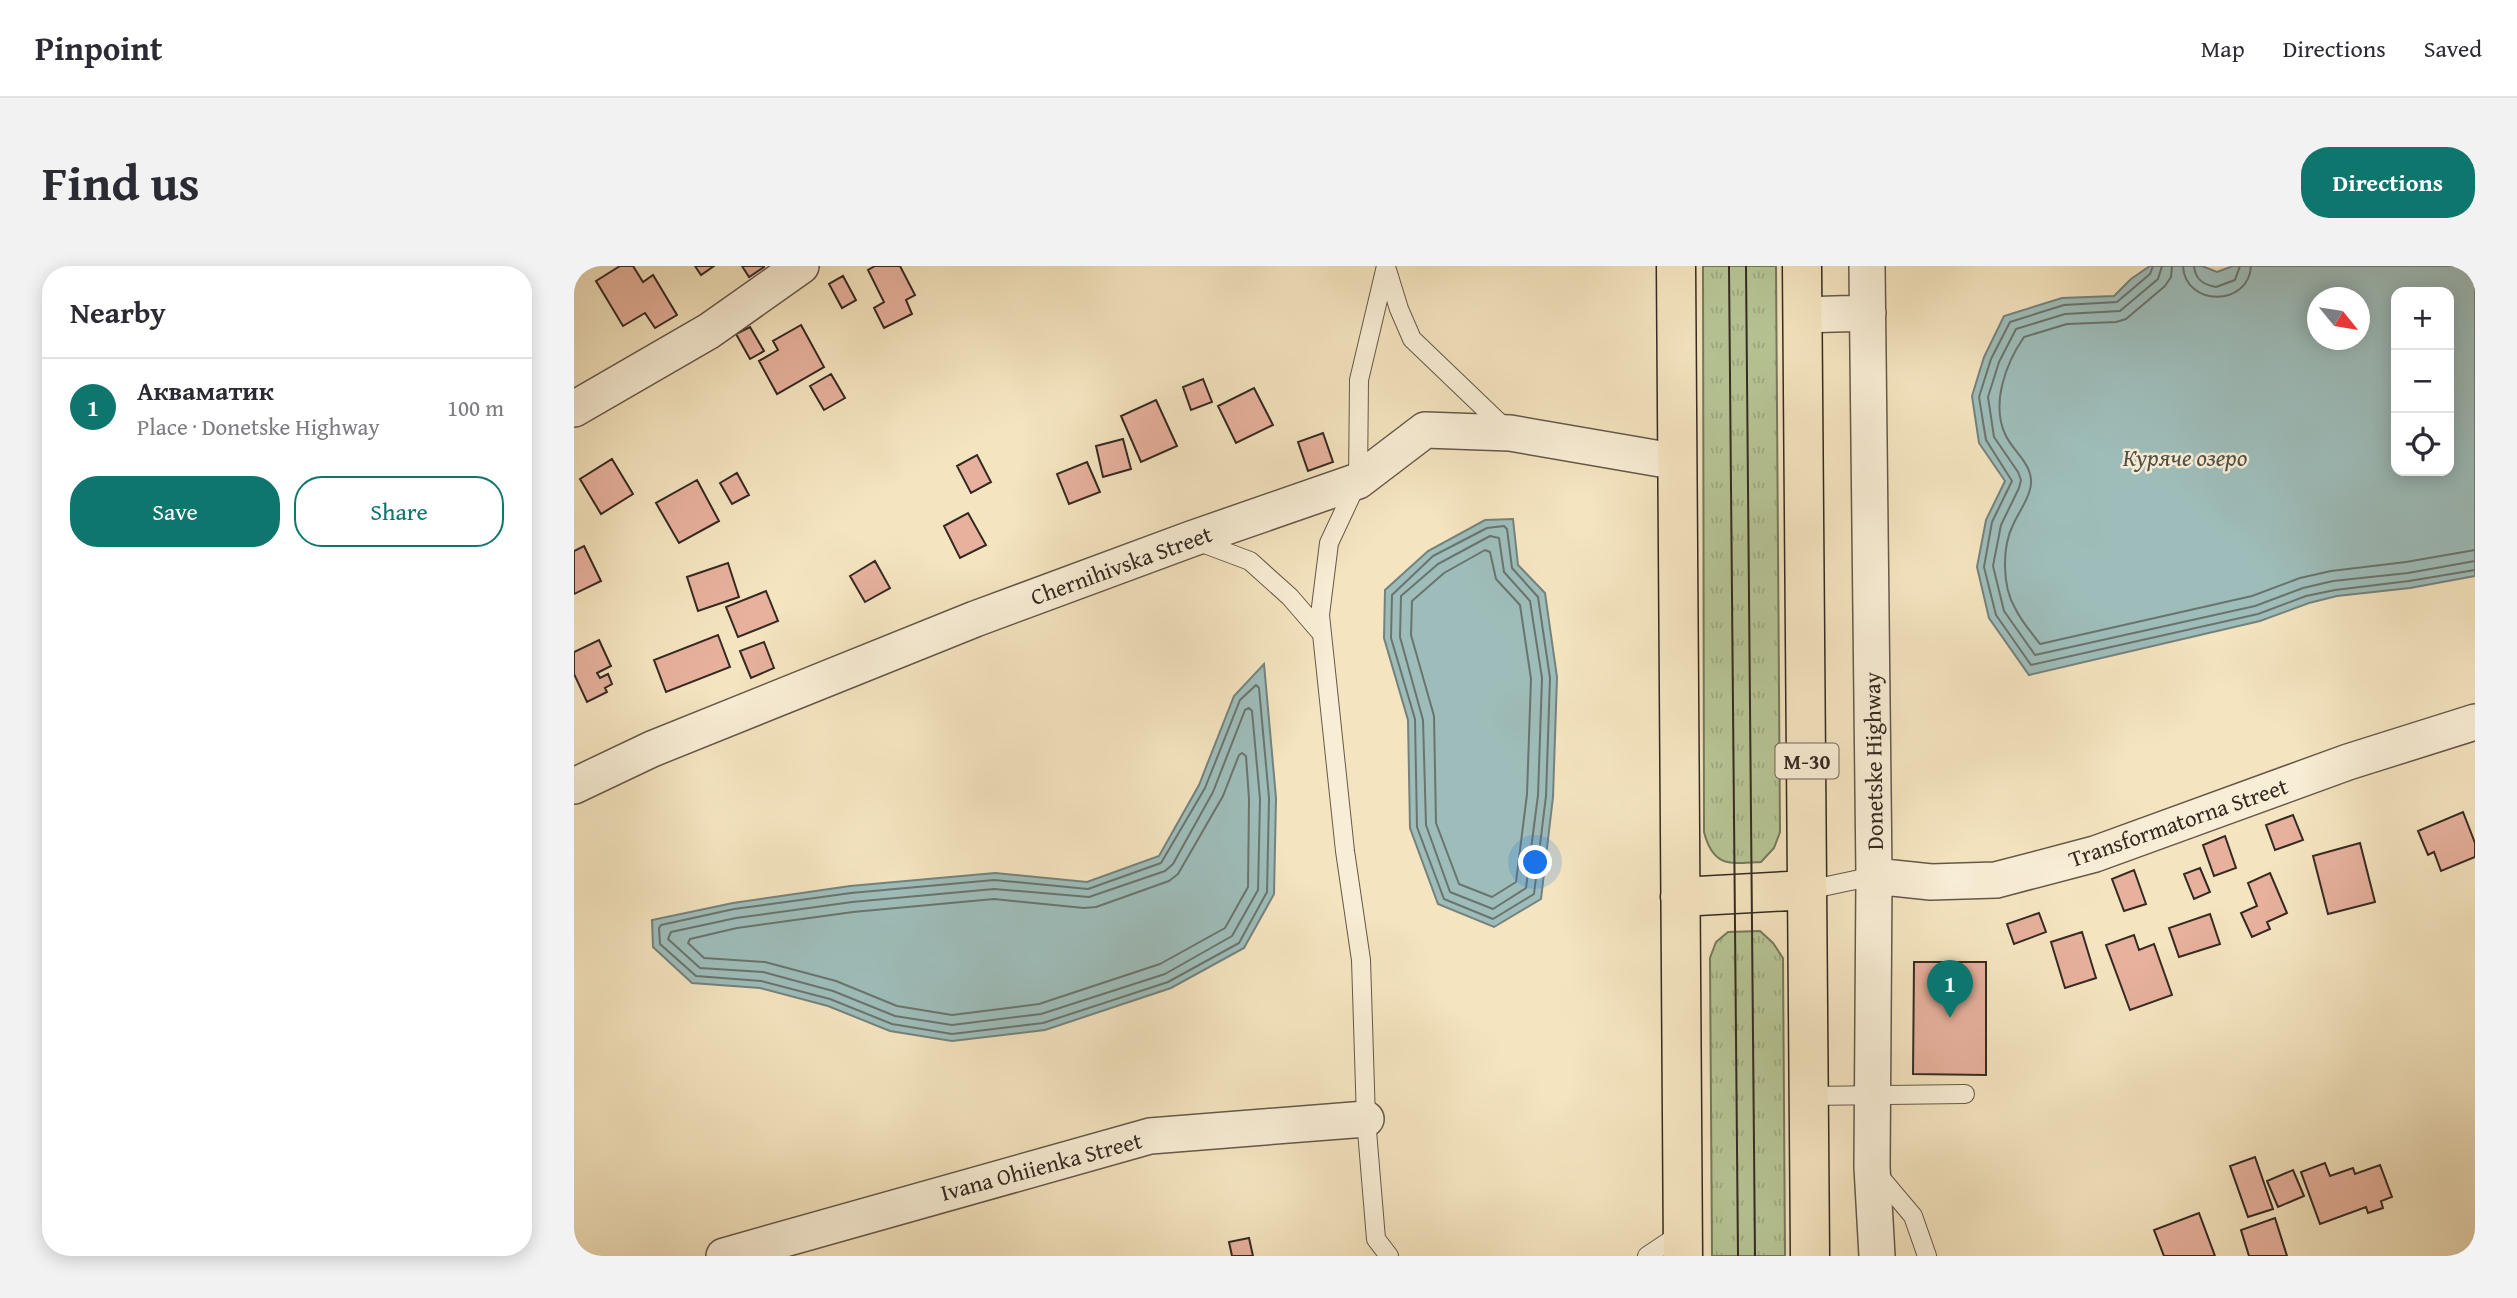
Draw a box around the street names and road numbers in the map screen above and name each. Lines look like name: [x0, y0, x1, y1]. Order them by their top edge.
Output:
street label: Chernihivska Street: [1026, 517, 1216, 613]
street label: Donetske Highway: [1855, 671, 1891, 850]
road number: М-30: [1776, 743, 1838, 778]
street label: Transformatorna Street: [2064, 769, 2292, 875]
street label: Ivana Ohiienka Street: [937, 1123, 1145, 1209]

